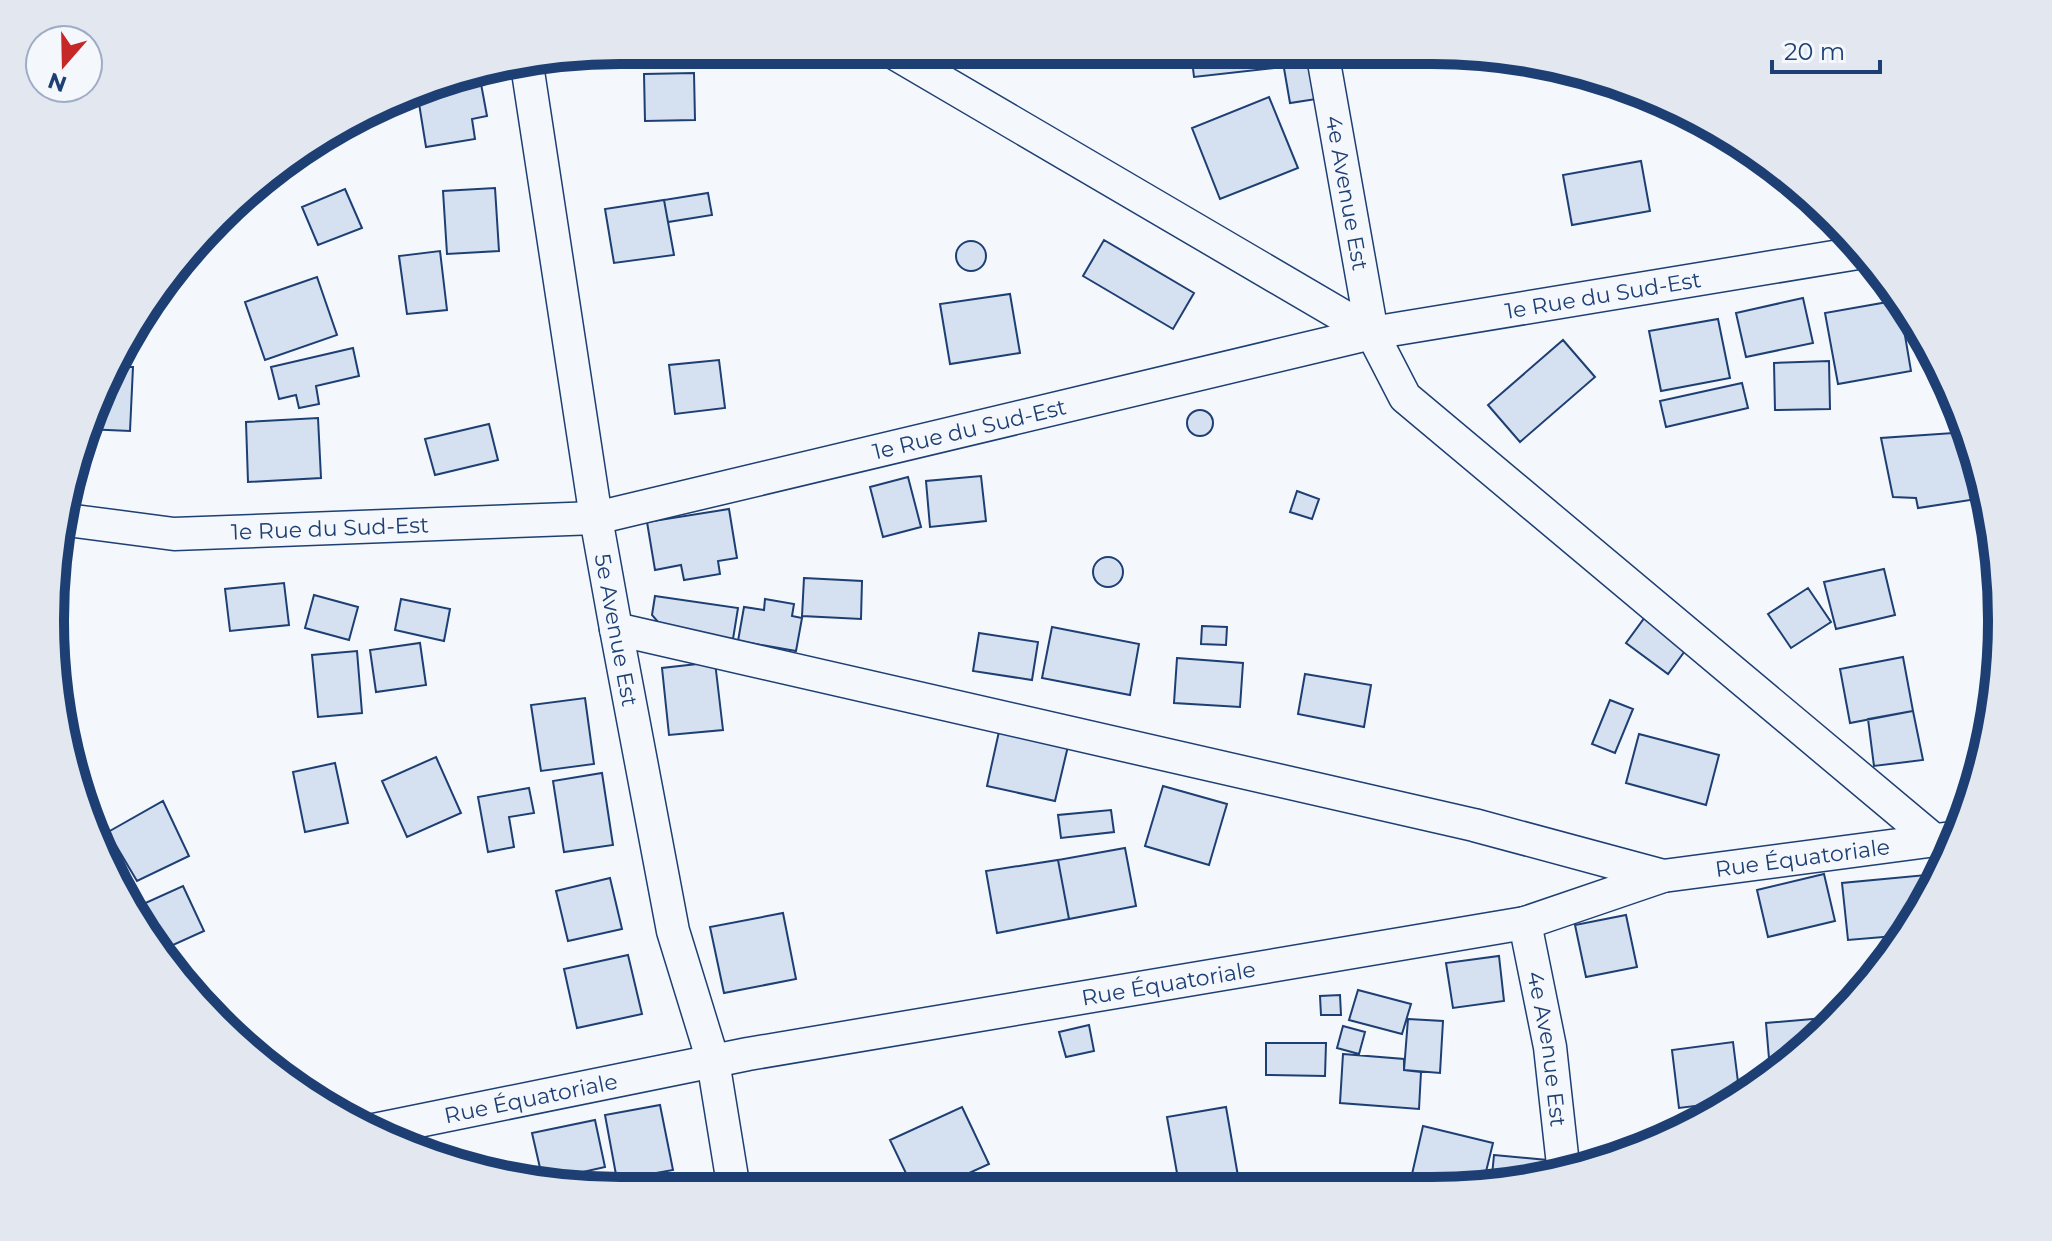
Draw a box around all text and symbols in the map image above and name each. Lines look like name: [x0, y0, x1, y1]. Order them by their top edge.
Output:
north arrow: [24, 24, 104, 104]
scale bar: [1772, 24, 1880, 74]
text: 20 m: [1784, 37, 1845, 66]
text: N: [44, 67, 70, 98]
street label: 4e Avenue Est: [1320, 113, 1374, 272]
street label: 1e Rue du Sud-Est: [1503, 266, 1703, 324]
street label: 1e Rue du Sud-Est: [870, 393, 1069, 465]
street label: 1e Rue du Sud-Est: [230, 511, 430, 545]
street label: 5e Avenue Est: [589, 551, 644, 708]
street label: Rue Équatoriale: [1713, 833, 1891, 883]
street label: Rue Équatoriale: [1079, 955, 1258, 1011]
street label: 4e Avenue Est: [1522, 969, 1572, 1128]
street label: Rue Équatoriale: [442, 1067, 620, 1129]

